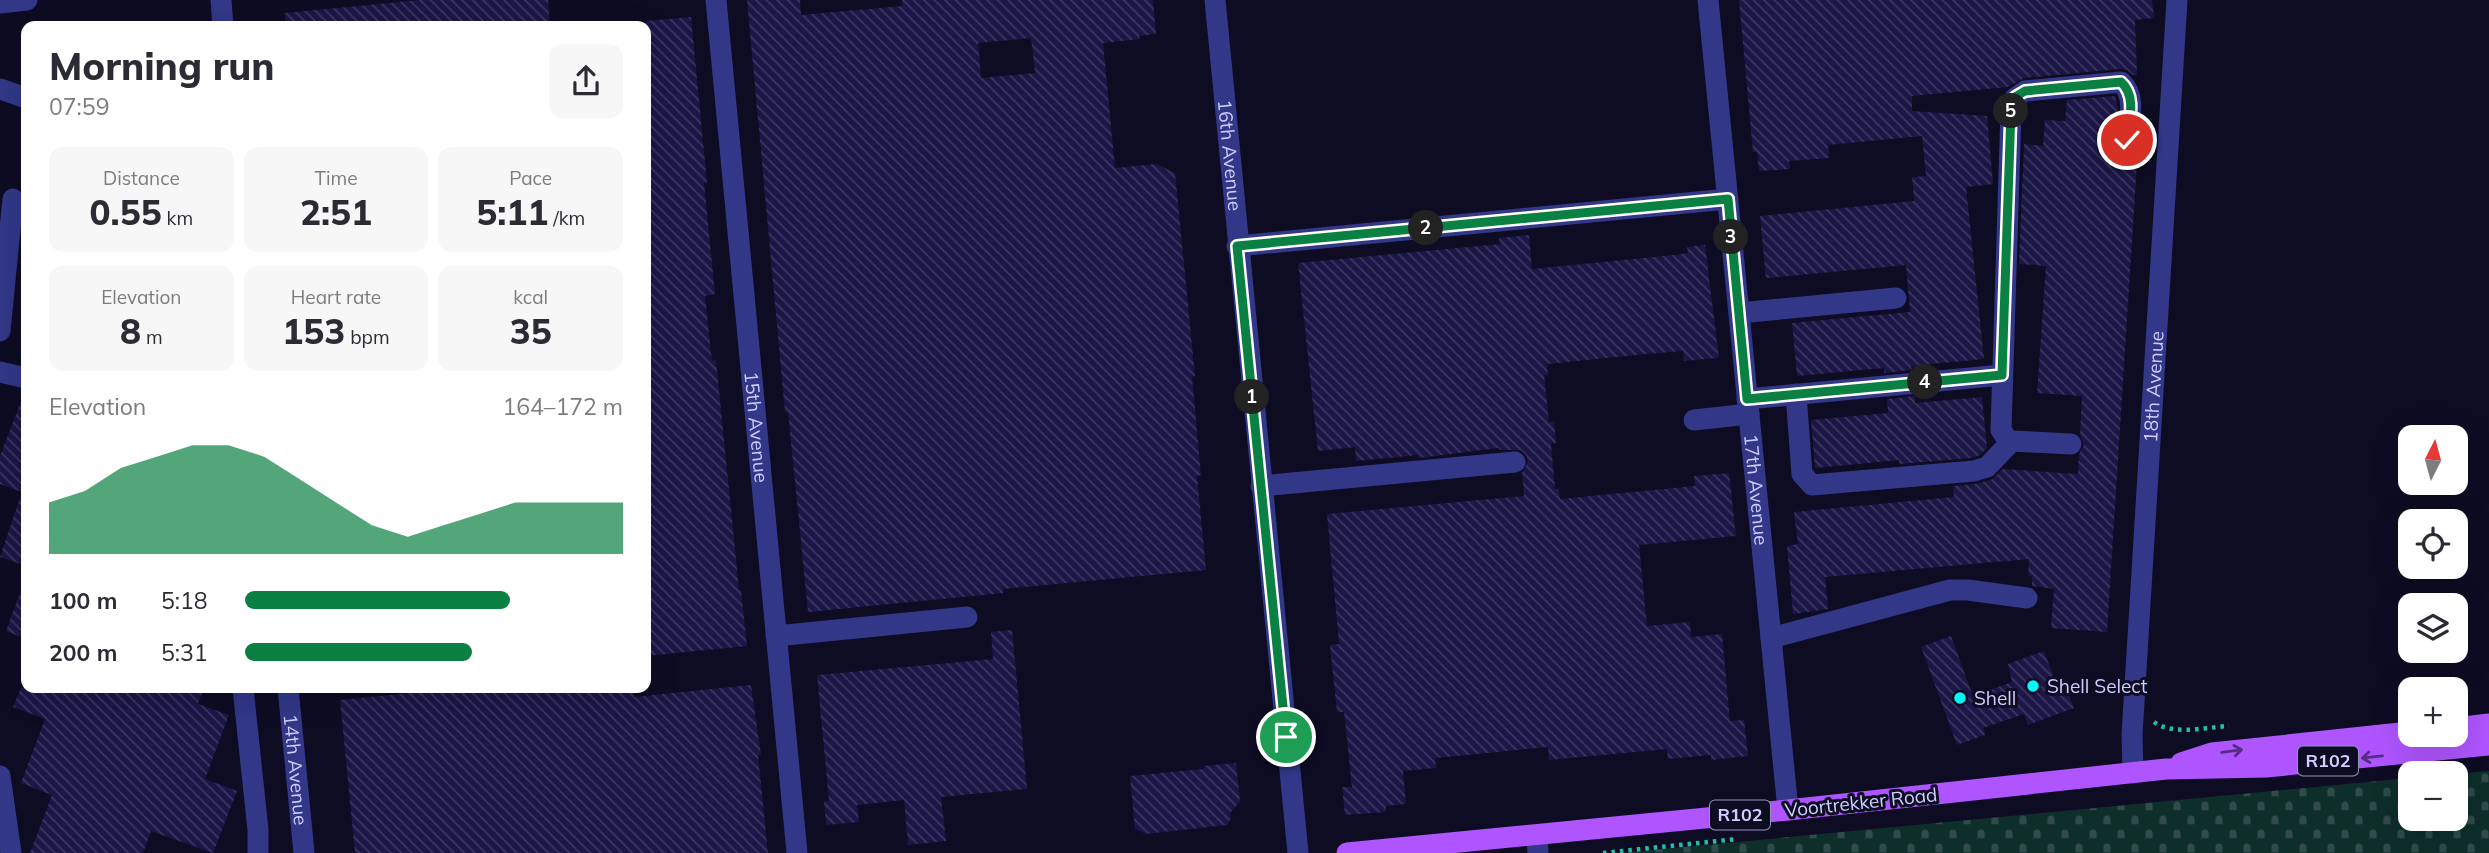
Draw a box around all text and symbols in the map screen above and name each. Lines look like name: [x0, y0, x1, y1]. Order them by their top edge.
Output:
text: Morning run: [49, 42, 275, 90]
button: share: [549, 44, 623, 118]
text: 07:59: [49, 92, 109, 121]
pin: 5: [1994, 94, 2028, 128]
street label: 16th Avenue: [1213, 98, 1247, 212]
text: 5: [2005, 98, 2016, 122]
pin: [2097, 110, 2157, 170]
icon: check: [2108, 121, 2146, 159]
text: Distance: [103, 166, 180, 190]
text: Time: [314, 166, 358, 190]
text: Pace: [509, 166, 552, 190]
text: 0.55: [90, 190, 162, 234]
text: 2:51: [300, 190, 372, 234]
text: 5:11: [476, 190, 548, 234]
text: km: [162, 206, 193, 230]
text: /km: [548, 206, 585, 230]
pin: 2: [1408, 210, 1444, 246]
text: 2: [1420, 215, 1431, 239]
pin: 3: [1714, 219, 1748, 254]
text: 3: [1725, 224, 1736, 248]
text: Elevation: [101, 285, 182, 309]
text: Heart rate: [291, 285, 381, 309]
text: kcal: [513, 285, 548, 309]
text: 8: [120, 309, 141, 353]
text: 153: [282, 309, 345, 353]
text: 35: [510, 309, 552, 353]
text: m: [141, 325, 163, 349]
text: bpm: [345, 325, 390, 349]
street label: 18th Avenue: [2138, 330, 2169, 443]
pin: 4: [1908, 364, 1942, 400]
text: 4: [1919, 369, 1930, 393]
street label: 15th Avenue: [739, 370, 774, 484]
pin: 1: [1234, 380, 1270, 414]
text: 1: [1246, 384, 1257, 408]
text: Elevation: [49, 392, 146, 421]
text: 164–172 m: [502, 392, 623, 421]
north arrow: [2398, 425, 2468, 495]
map controls: [2398, 425, 2468, 831]
street label: 17th Avenue: [1739, 433, 1774, 546]
button: locate: [2398, 509, 2468, 579]
text: 100 m: [49, 586, 117, 615]
text: 5:18: [161, 586, 208, 615]
button: layers: [2398, 593, 2468, 663]
text: 200 m: [49, 638, 117, 667]
text: 5:31: [161, 638, 208, 667]
place label: Shell Select: [2047, 674, 2148, 698]
button: +: [2398, 677, 2468, 747]
marker: Shell Select: [2025, 678, 2041, 694]
place label: Shell: [1974, 686, 2016, 710]
marker: Shell: [1952, 690, 1968, 706]
pin: [1256, 707, 1316, 767]
street label: 14th Avenue: [279, 713, 313, 826]
icon: arrive: [1267, 718, 1305, 756]
one-way arrow: [2220, 744, 2242, 757]
road number: R102: [2298, 746, 2358, 776]
one-way arrow: [2361, 751, 2384, 764]
button: −: [2398, 761, 2468, 831]
street label: Voortrekker Road: [1784, 782, 1938, 822]
road number: R102: [1710, 800, 1770, 830]

